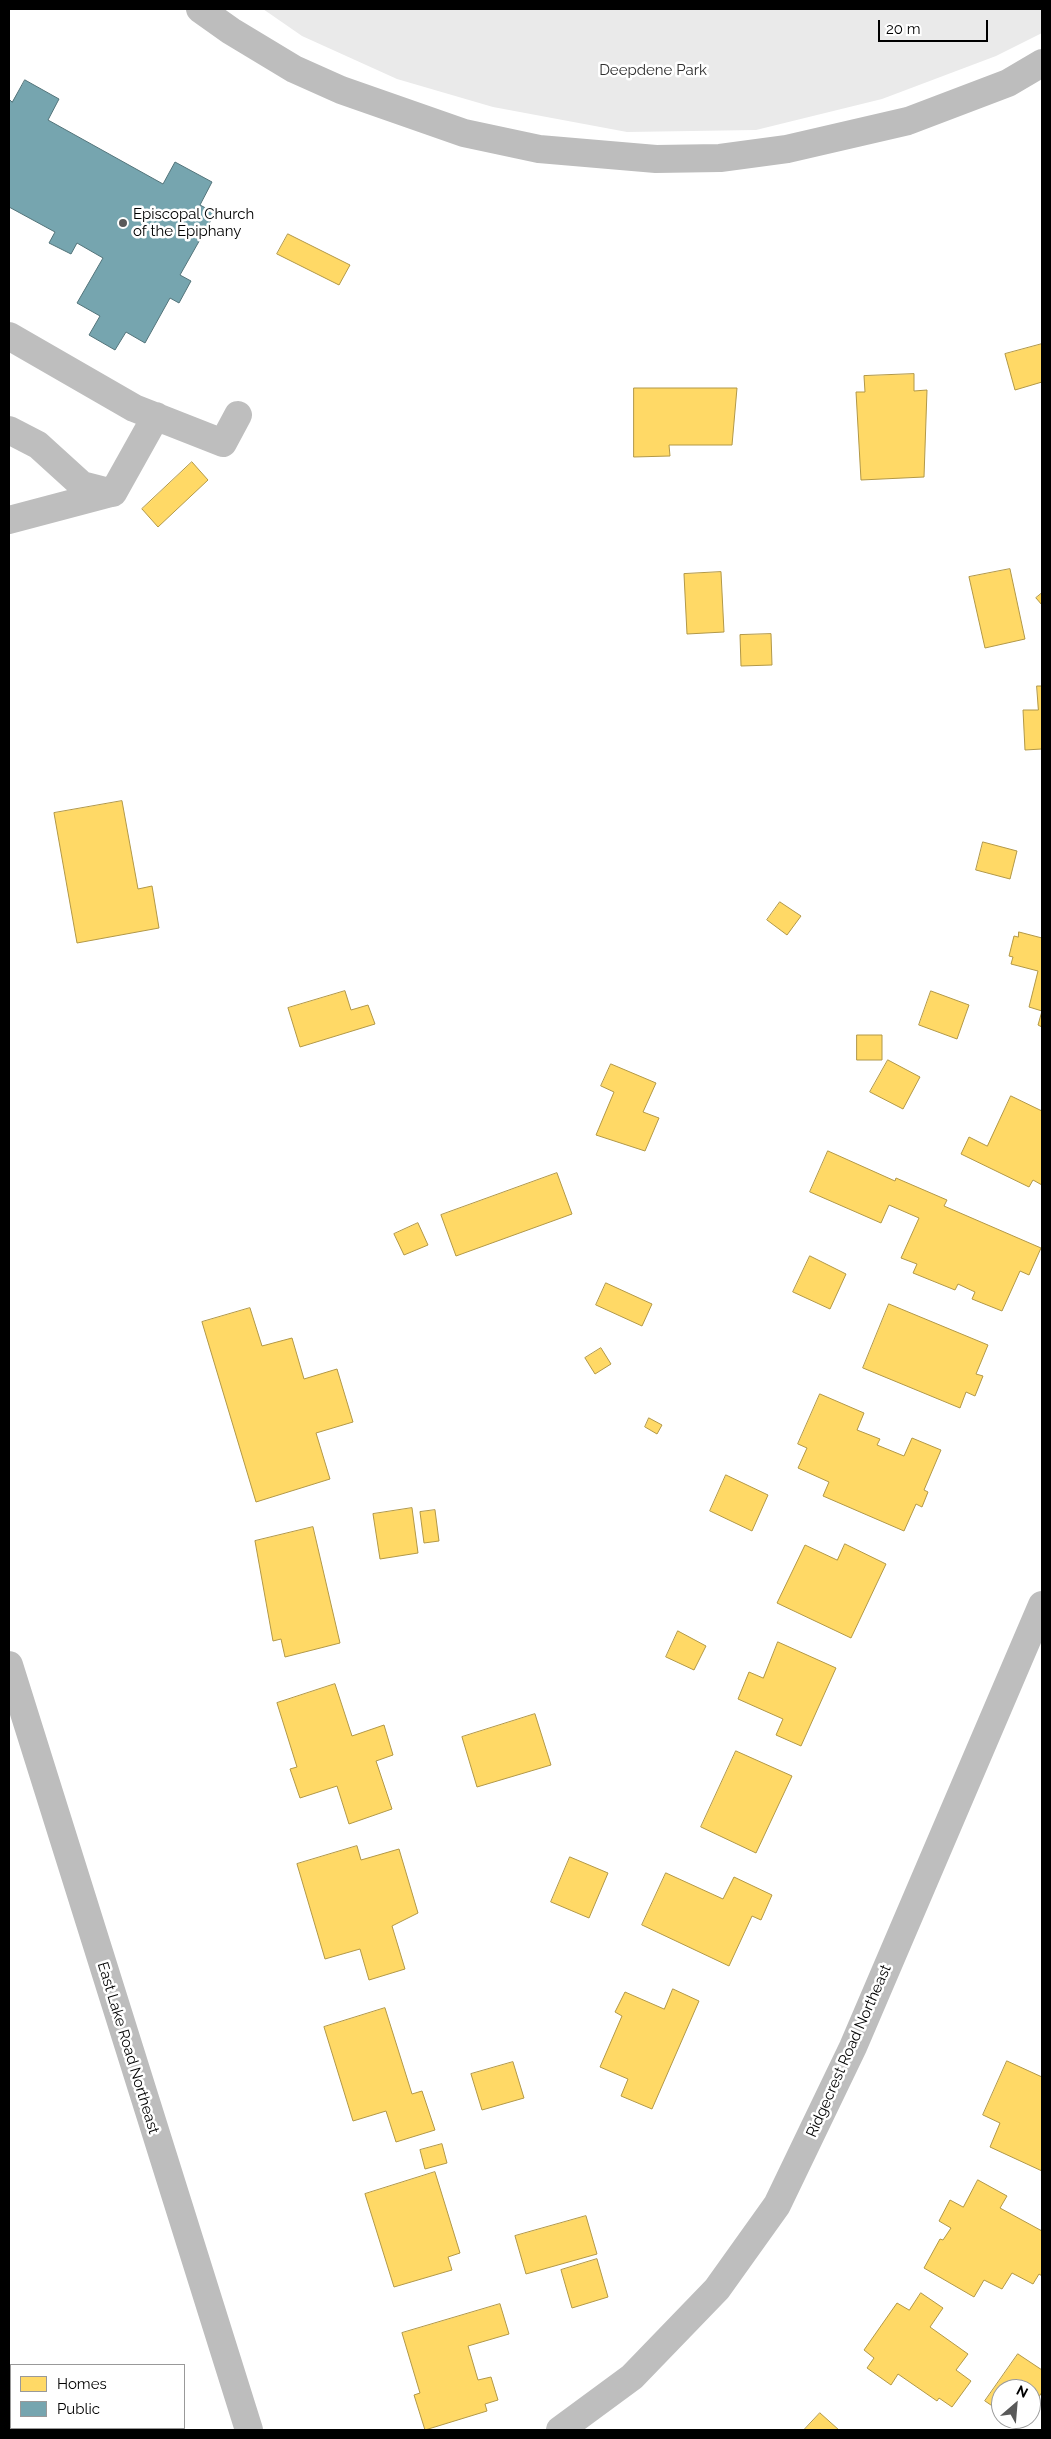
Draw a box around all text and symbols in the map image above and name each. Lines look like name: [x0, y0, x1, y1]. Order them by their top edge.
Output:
scale bar: [881, 10, 991, 42]
text: 20 m: [886, 20, 921, 38]
park label: Deepdene Park: [599, 61, 707, 79]
place label: Episcopal Church of the Epiphany: [133, 205, 254, 240]
marker: Episcopal Church of the Epiphany: [117, 217, 129, 229]
street label: East Lake Road Northeast: [93, 1960, 163, 2136]
street label: Ridgecrest Road Northeast: [803, 1962, 895, 2140]
legend: [10, 2364, 185, 2429]
text: Homes: [57, 2375, 107, 2393]
north arrow: [991, 2379, 1041, 2429]
text: N: [1014, 2382, 1031, 2401]
text: Public: [57, 2400, 100, 2418]

